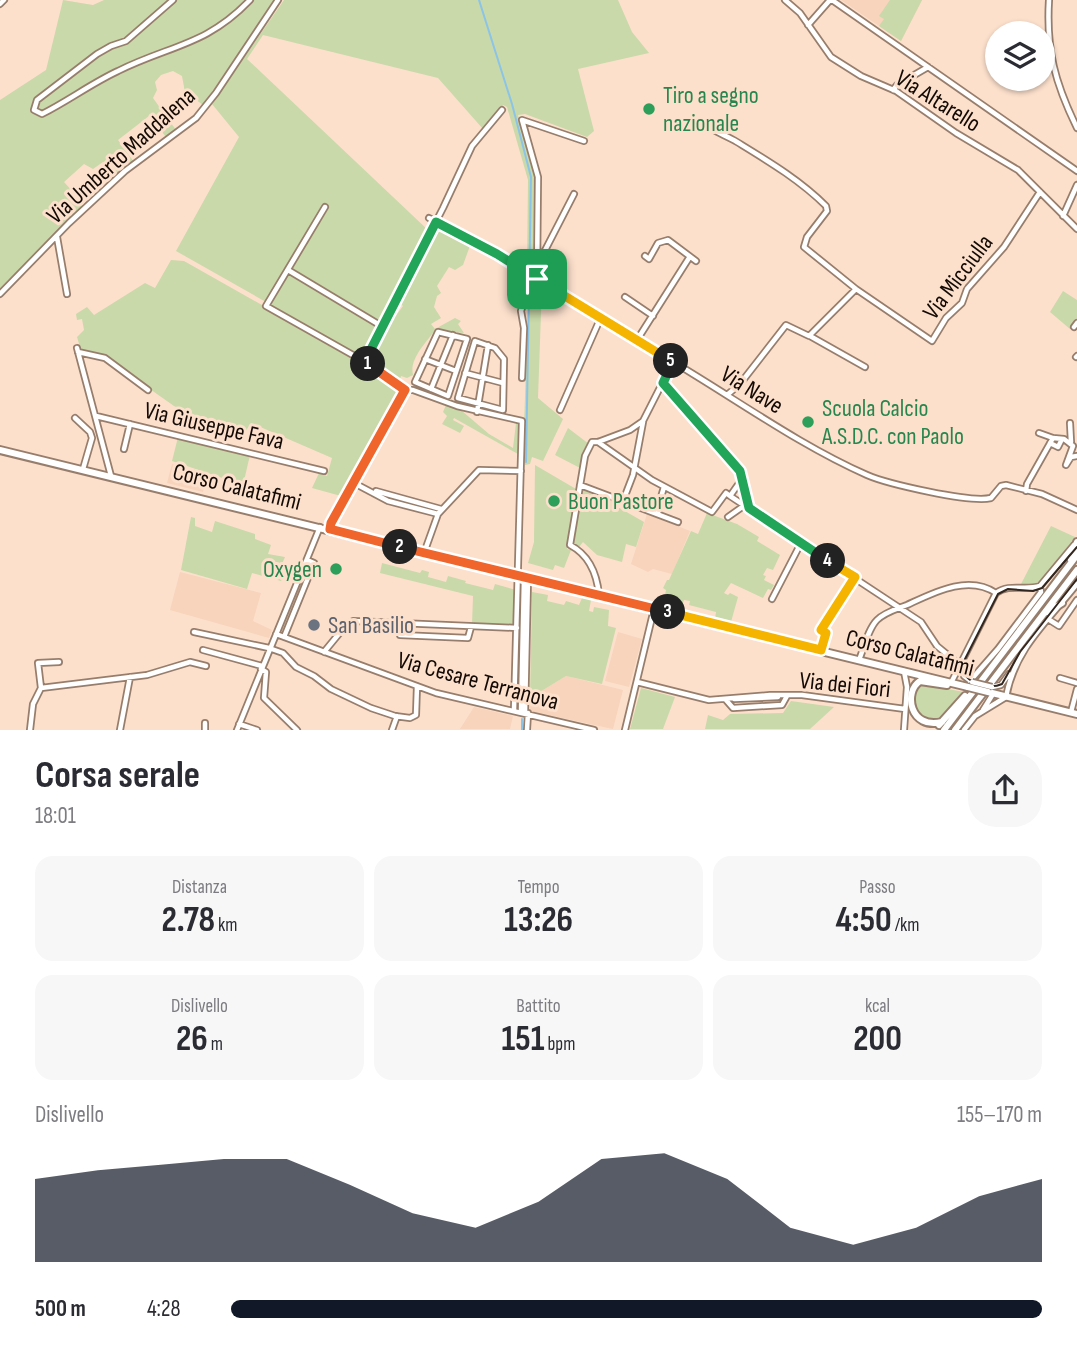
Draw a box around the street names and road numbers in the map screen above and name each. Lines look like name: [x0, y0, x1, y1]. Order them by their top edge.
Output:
street label: Via Altarello: [890, 64, 986, 138]
street label: Via Umberto Maddalena: [41, 82, 201, 230]
street label: Via Micciulla: [917, 229, 999, 325]
street label: Via Nave: [715, 360, 789, 420]
street label: Via Giuseppe Fava: [141, 396, 287, 456]
street label: Corso Calatafimi: [170, 457, 304, 517]
street label: Corso Calatafimi: [843, 623, 977, 683]
street label: Via Cesare Terranova: [394, 646, 562, 716]
street label: Via dei Fiori: [798, 666, 892, 704]

